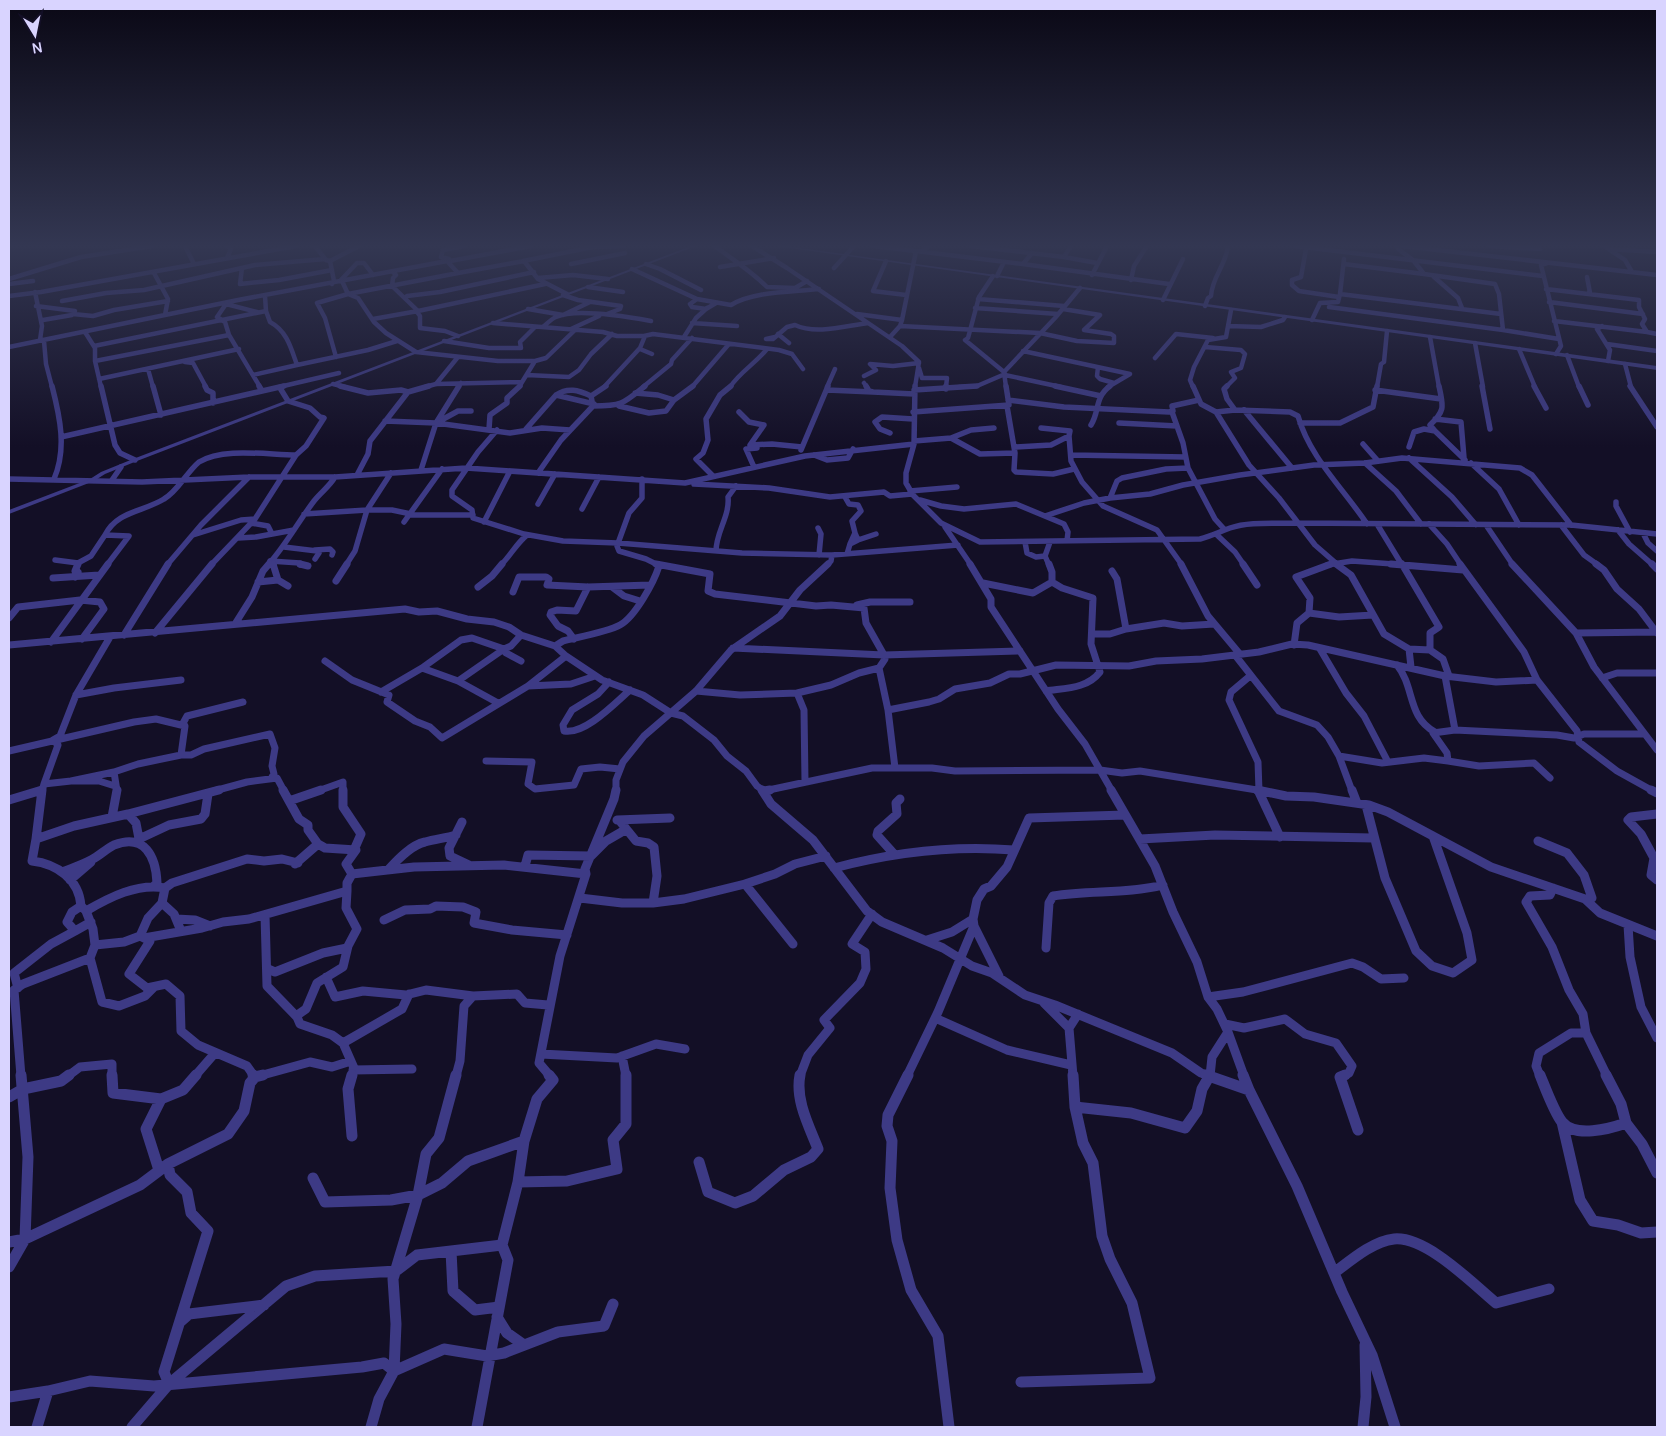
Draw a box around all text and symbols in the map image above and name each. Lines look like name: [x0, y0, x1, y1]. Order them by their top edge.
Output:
north arrow: [10, 10, 60, 60]
text: N: [31, 38, 44, 59]

